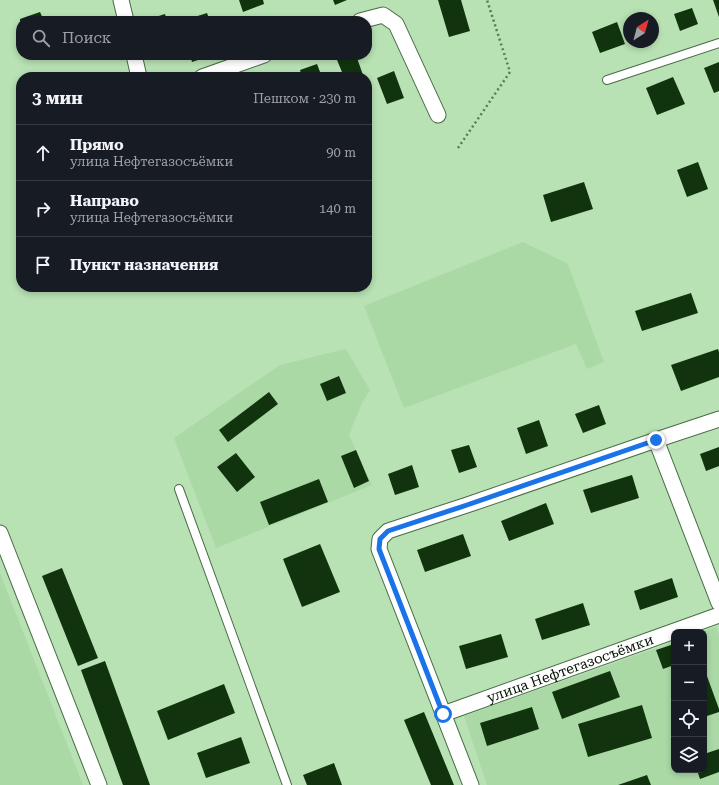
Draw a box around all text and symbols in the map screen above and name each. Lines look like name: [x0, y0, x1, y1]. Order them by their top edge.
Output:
north arrow: [623, 12, 659, 48]
search box: [16, 16, 372, 60]
icon: search: [30, 27, 52, 49]
text: Поиск: [62, 29, 111, 47]
text: 3 мин: [32, 88, 83, 108]
text: Пешком · 230 m: [253, 91, 356, 106]
text: Прямо: [70, 136, 124, 154]
icon: ahead: [32, 142, 54, 164]
text: 90 m: [326, 145, 356, 160]
text: улица Нефтегазосъёмки: [70, 154, 233, 169]
text: Направо: [70, 192, 139, 210]
icon: right: [32, 198, 54, 220]
text: 140 m: [319, 201, 356, 216]
text: улица Нефтегазосъёмки: [70, 210, 233, 225]
icon: arrive: [32, 254, 54, 276]
text: Пункт назначения: [70, 256, 218, 274]
route end: [647, 431, 665, 449]
map controls: [671, 629, 707, 773]
button: +: [671, 629, 707, 665]
street label: улица Нефтегазосъёмки: [485, 631, 656, 706]
button: −: [671, 665, 707, 701]
button: locate: [671, 701, 707, 737]
route start: [434, 705, 452, 723]
button: layers: [671, 737, 707, 773]

